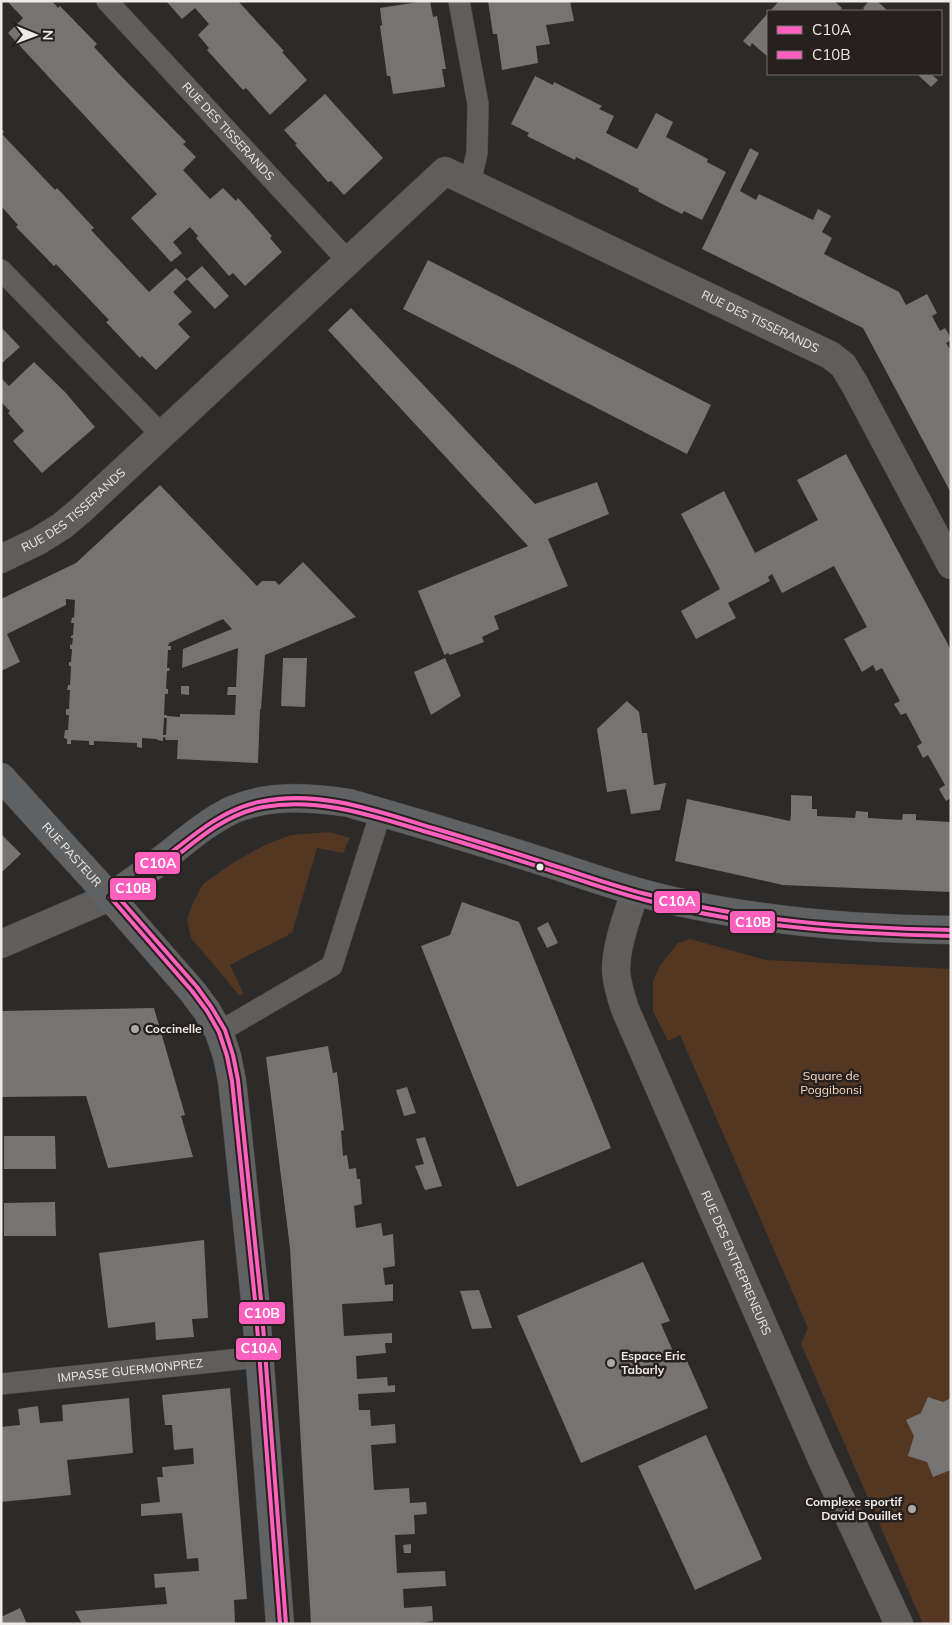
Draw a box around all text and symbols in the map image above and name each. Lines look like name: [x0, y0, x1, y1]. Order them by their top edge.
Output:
north arrow: [10, 10, 60, 60]
legend: [767, 10, 942, 75]
text: C10A: [812, 20, 851, 39]
text: N: [39, 30, 57, 41]
text: C10B: [812, 45, 850, 64]
street label: RUE DES TISSERANDS: [179, 79, 278, 183]
street label: RUE DES TISSERANDS: [699, 287, 822, 356]
street label: RUE DES TISSERANDS: [19, 465, 128, 555]
street label: RUE PASTEUR: [39, 819, 105, 890]
line badge: C10A: [134, 851, 181, 875]
text: C10A: [140, 854, 177, 872]
unlabelled marker: [535, 862, 545, 872]
line badge: C10B: [109, 877, 157, 901]
text: C10B: [115, 879, 151, 897]
line badge: C10A: [653, 890, 701, 914]
text: C10A: [659, 892, 696, 910]
line badge: C10B: [729, 910, 776, 934]
text: C10B: [735, 913, 771, 931]
place label: Coccinelle: [145, 1021, 202, 1036]
marker: Coccinelle: [129, 1023, 141, 1035]
park label: Square de Poggibonsi: [800, 1068, 862, 1097]
street label: RUE DES ENTREPRENEURS: [698, 1188, 775, 1337]
line badge: C10B: [238, 1301, 286, 1325]
text: C10B: [244, 1304, 280, 1322]
line badge: C10A: [235, 1337, 282, 1361]
text: C10A: [241, 1339, 278, 1357]
place label: Espace Eric Tabarly: [621, 1348, 686, 1377]
street label: IMPASSE GUERMONPREZ: [57, 1355, 204, 1385]
marker: Espace Eric Tabarly: [605, 1357, 617, 1369]
place label: Complexe sportif David Douillet: [805, 1494, 903, 1523]
marker: Complexe sportif David Douillet: [906, 1503, 918, 1515]

